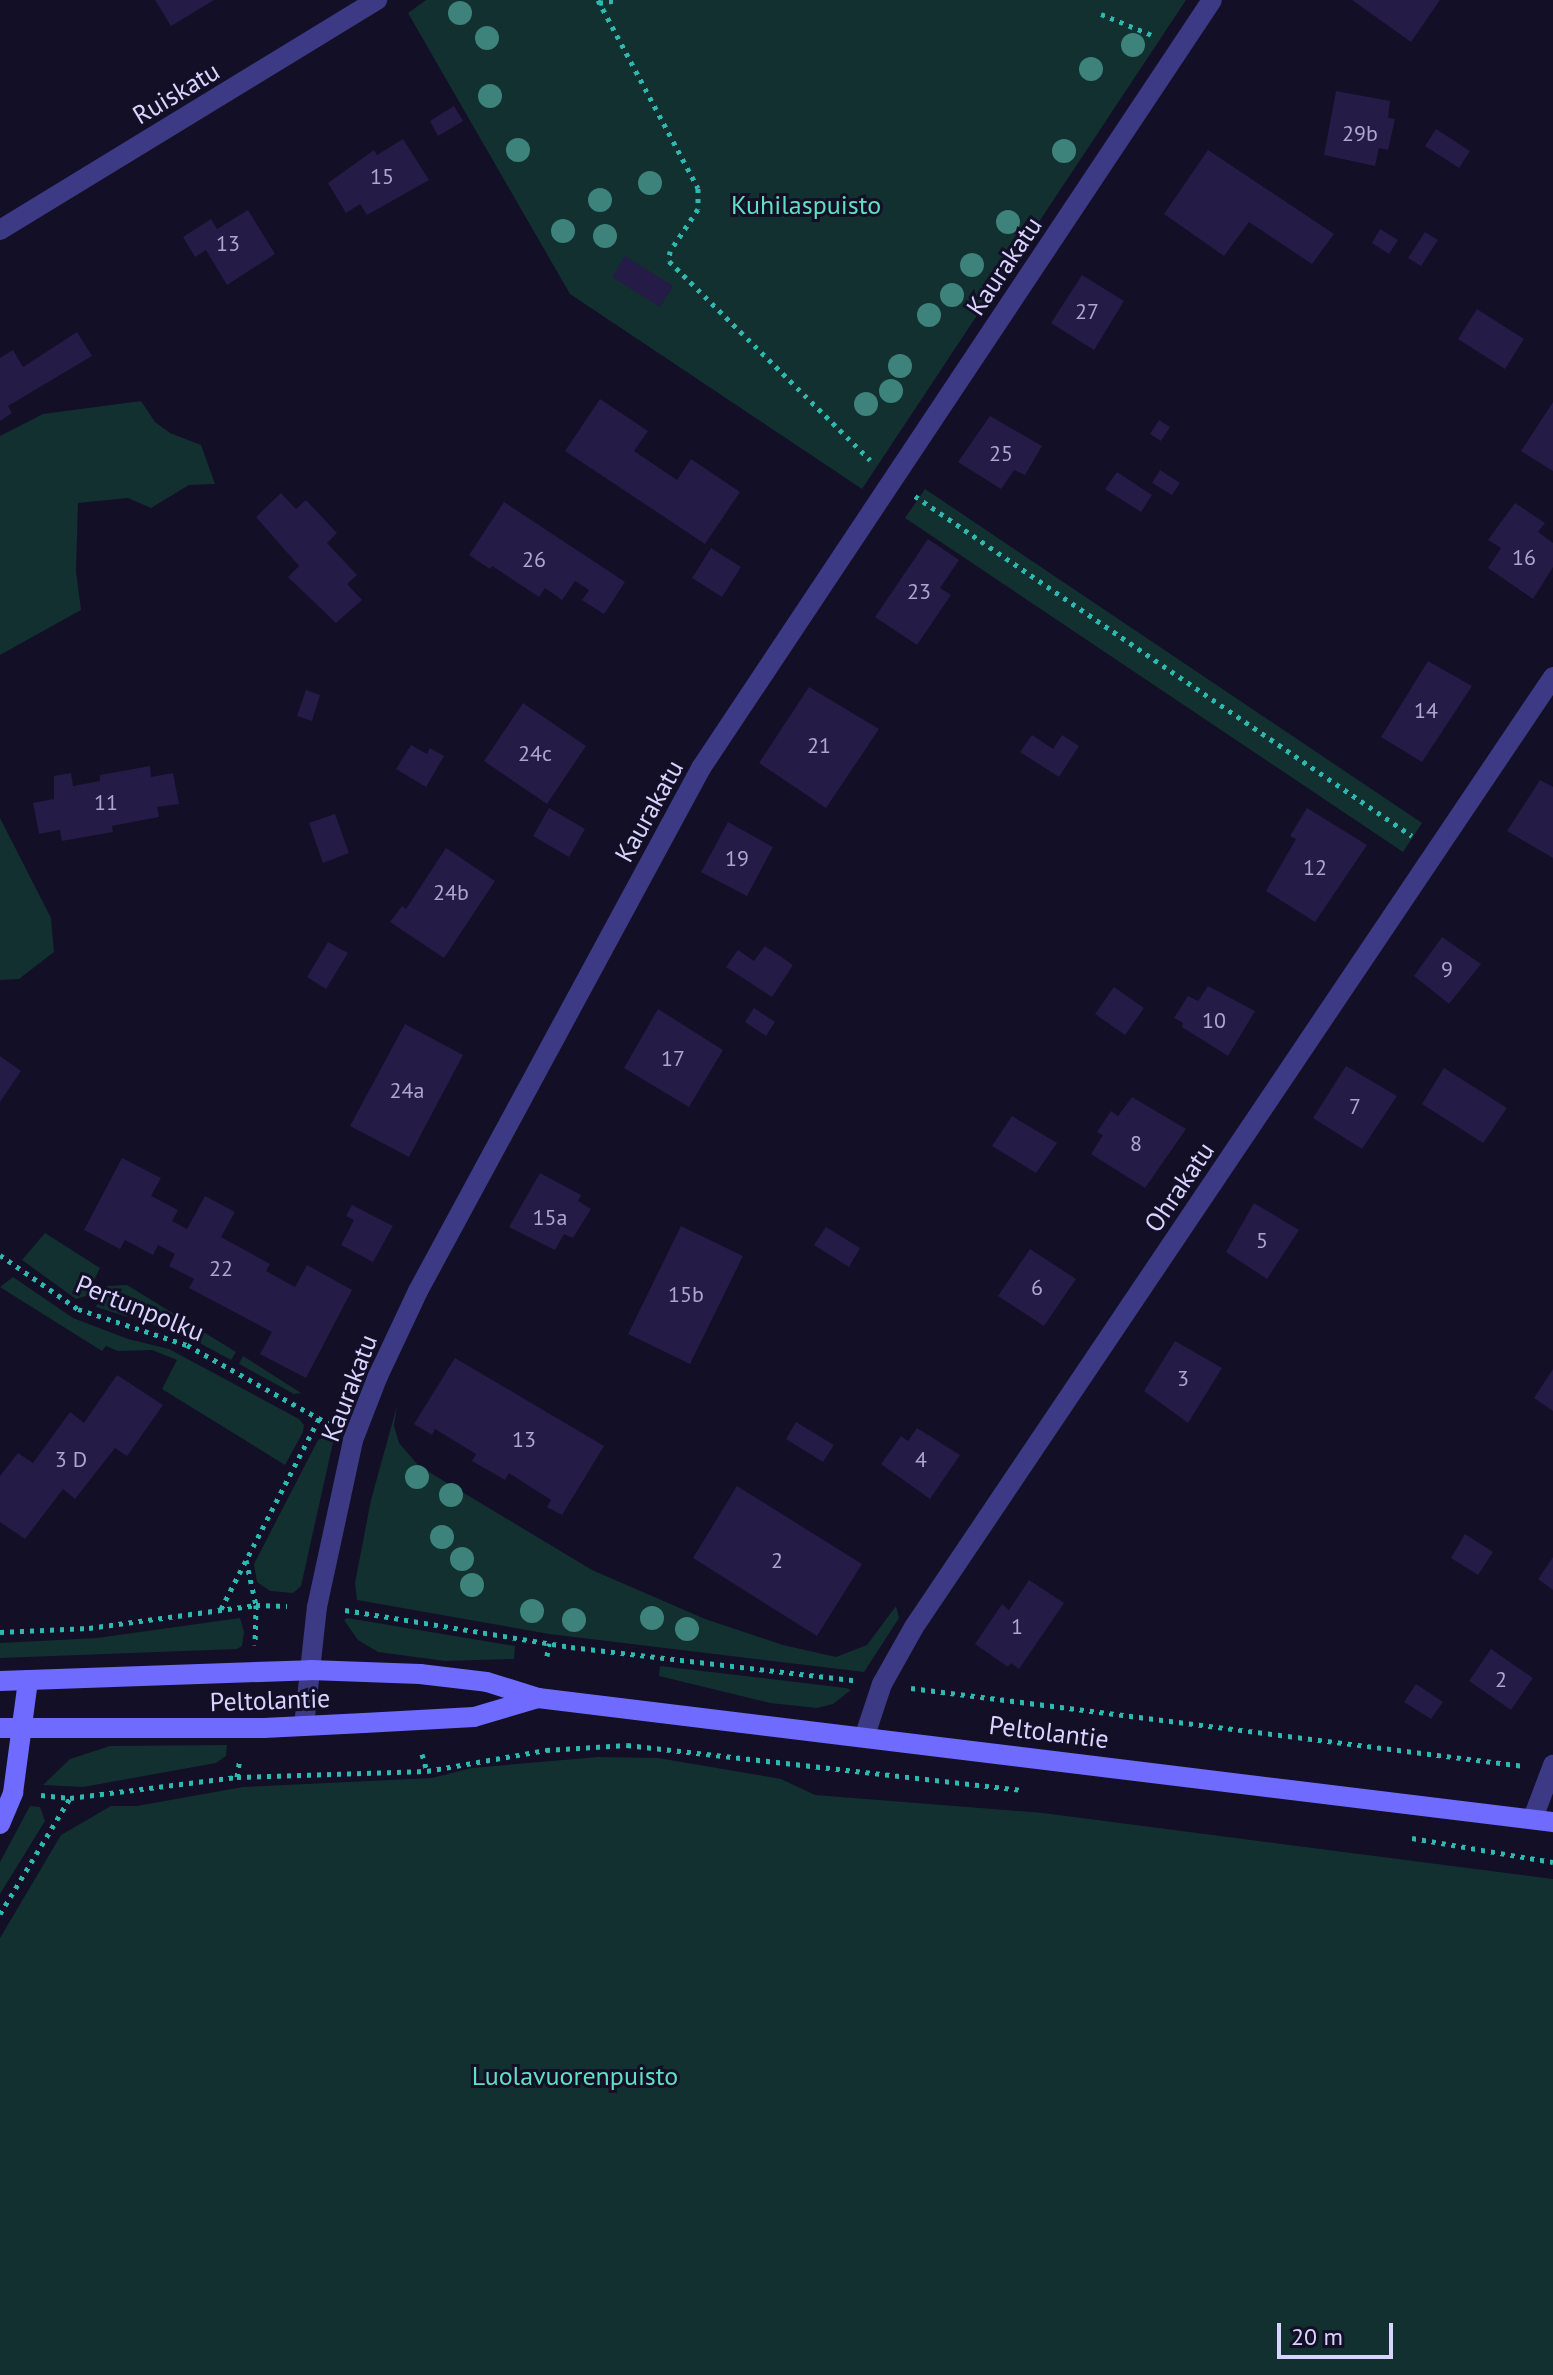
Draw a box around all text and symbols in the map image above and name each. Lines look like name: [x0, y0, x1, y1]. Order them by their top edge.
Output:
street label: Ruiskatu: [127, 55, 225, 131]
house number: 29b: [1342, 121, 1378, 147]
house number: 15: [370, 164, 394, 190]
park label: Kuhilaspuisto: [731, 189, 881, 221]
street label: Kaurakatu: [960, 211, 1048, 321]
house number: 13: [216, 231, 240, 257]
house number: 27: [1075, 299, 1099, 325]
house number: 25: [989, 441, 1013, 467]
house number: 16: [1512, 545, 1536, 571]
house number: 26: [522, 547, 546, 573]
house number: 23: [907, 579, 931, 605]
house number: 14: [1414, 698, 1438, 724]
house number: 21: [807, 733, 831, 759]
house number: 24c: [518, 741, 552, 767]
street label: Kaurakatu: [608, 754, 690, 868]
house number: 11: [94, 790, 118, 816]
house number: 19: [725, 846, 749, 872]
house number: 12: [1303, 855, 1327, 881]
house number: 24b: [433, 880, 469, 906]
house number: 9: [1441, 957, 1453, 983]
house number: 10: [1202, 1008, 1226, 1034]
house number: 17: [661, 1046, 685, 1072]
house number: 24a: [390, 1078, 424, 1104]
house number: 7: [1349, 1094, 1361, 1120]
house number: 8: [1130, 1131, 1142, 1157]
street label: Ohrakatu: [1138, 1136, 1220, 1238]
house number: 15a: [533, 1205, 567, 1231]
house number: 5: [1256, 1228, 1268, 1254]
house number: 22: [209, 1256, 233, 1282]
street label: Pertunpolku: [71, 1268, 209, 1348]
house number: 6: [1031, 1275, 1043, 1301]
house number: 15b: [668, 1282, 704, 1308]
street label: Kaurakatu: [314, 1330, 384, 1446]
house number: 3: [1177, 1366, 1189, 1392]
house number: 13: [512, 1427, 536, 1453]
house number: 3 D: [55, 1447, 87, 1473]
house number: 4: [915, 1447, 927, 1473]
house number: 2: [771, 1548, 783, 1574]
house number: 1: [1011, 1614, 1023, 1640]
house number: 2: [1495, 1667, 1507, 1693]
street label: Peltolantie: [209, 1682, 331, 1718]
street label: Peltolantie: [987, 1709, 1111, 1755]
park label: Luolavuorenpuisto: [472, 2060, 678, 2092]
scale bar: [1281, 2307, 1397, 2357]
text: 20 m: [1291, 2321, 1343, 2352]

